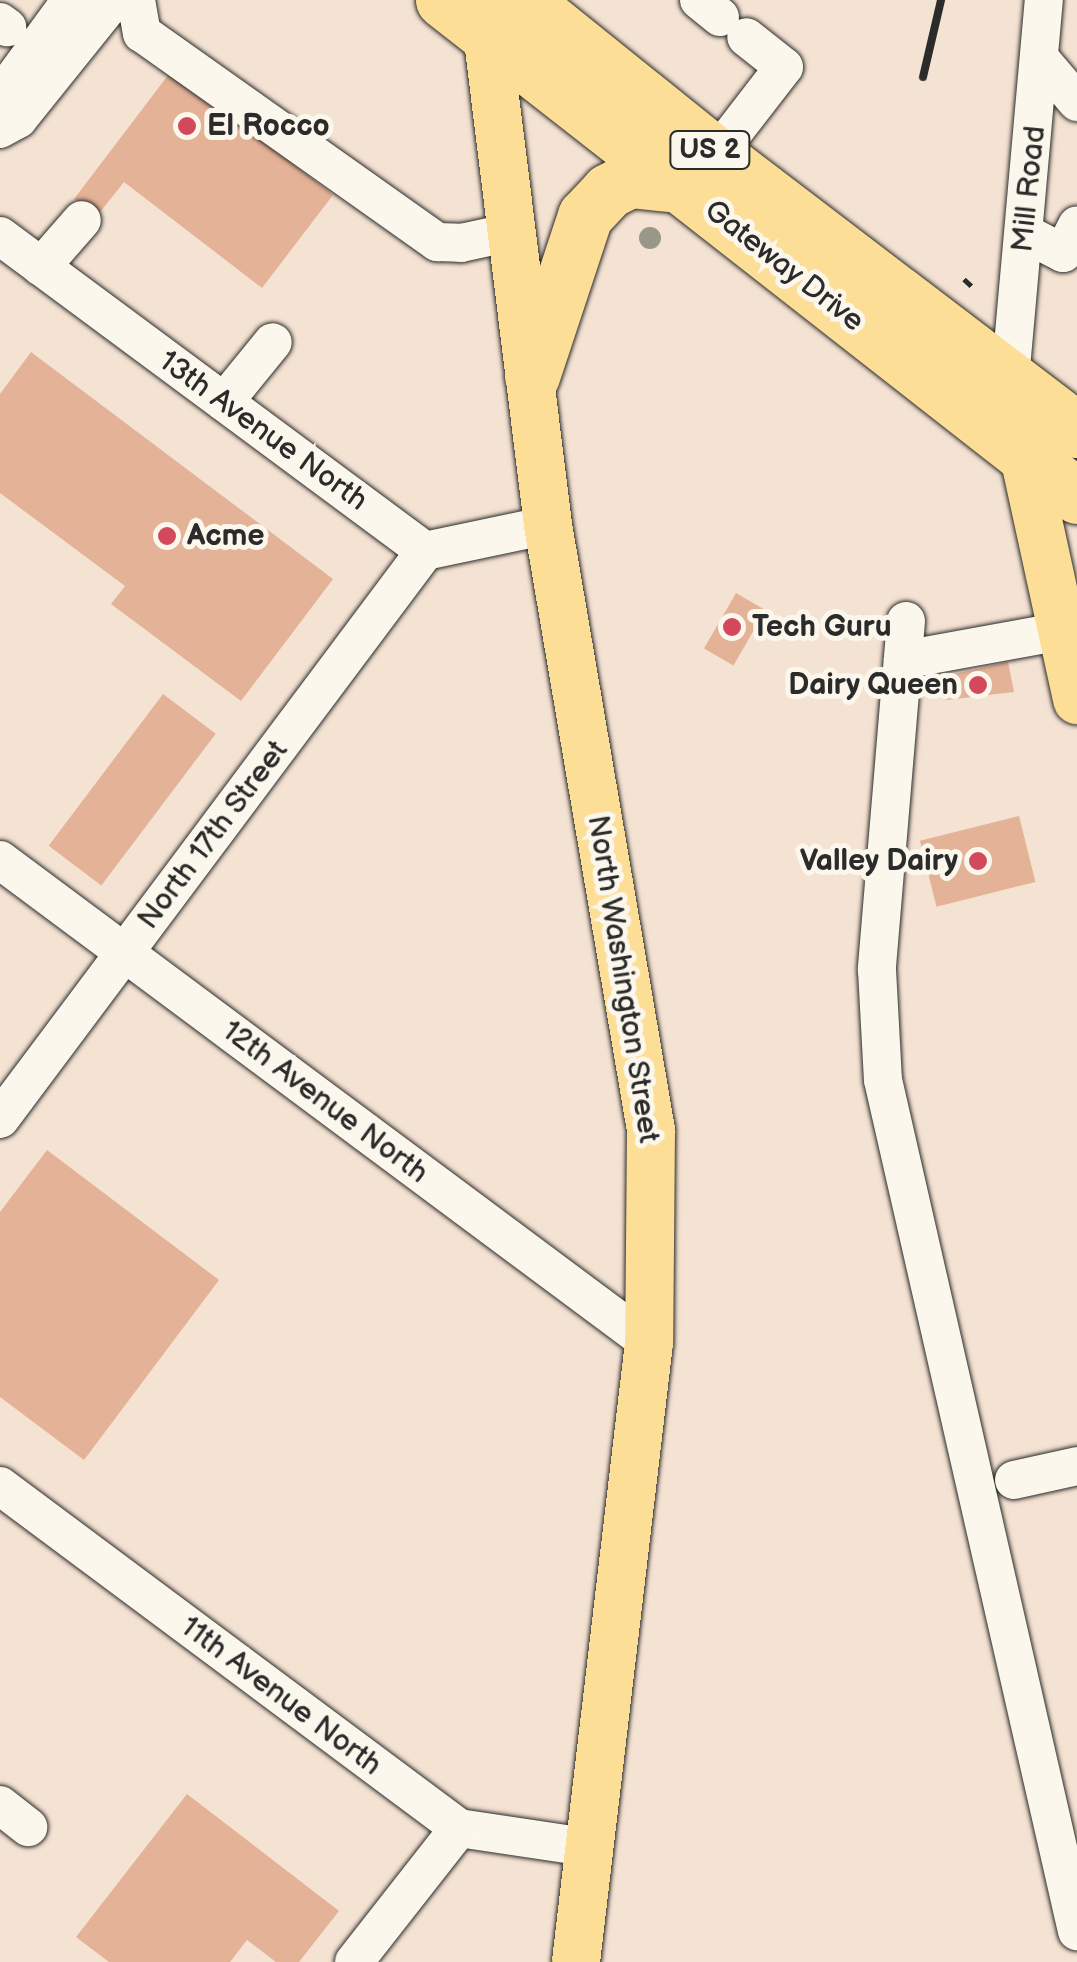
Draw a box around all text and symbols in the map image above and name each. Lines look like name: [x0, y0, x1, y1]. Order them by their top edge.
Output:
place label: El Rocco: [207, 108, 330, 144]
marker: El Rocco: [176, 115, 198, 137]
street label: Mill Road: [1004, 124, 1054, 254]
road number: US 2: [668, 127, 752, 173]
street label: Gateway Drive: [696, 192, 872, 340]
street label: 13th Avenue North: [152, 343, 374, 519]
place label: Acme: [187, 518, 265, 554]
marker: Acme: [156, 525, 178, 547]
place label: Tech Guru: [752, 609, 892, 645]
marker: Tech Guru: [721, 616, 743, 638]
place label: Dairy Queen: [787, 667, 958, 703]
marker: Dairy Queen: [967, 674, 989, 696]
street label: North 17th Street: [130, 733, 296, 937]
street label: North Washington Street: [579, 812, 667, 1146]
place label: Valley Dairy: [799, 843, 958, 879]
marker: Valley Dairy: [967, 850, 989, 872]
street label: 12th Avenue North: [215, 1013, 435, 1191]
street label: 11th Avenue North: [173, 1609, 389, 1783]

